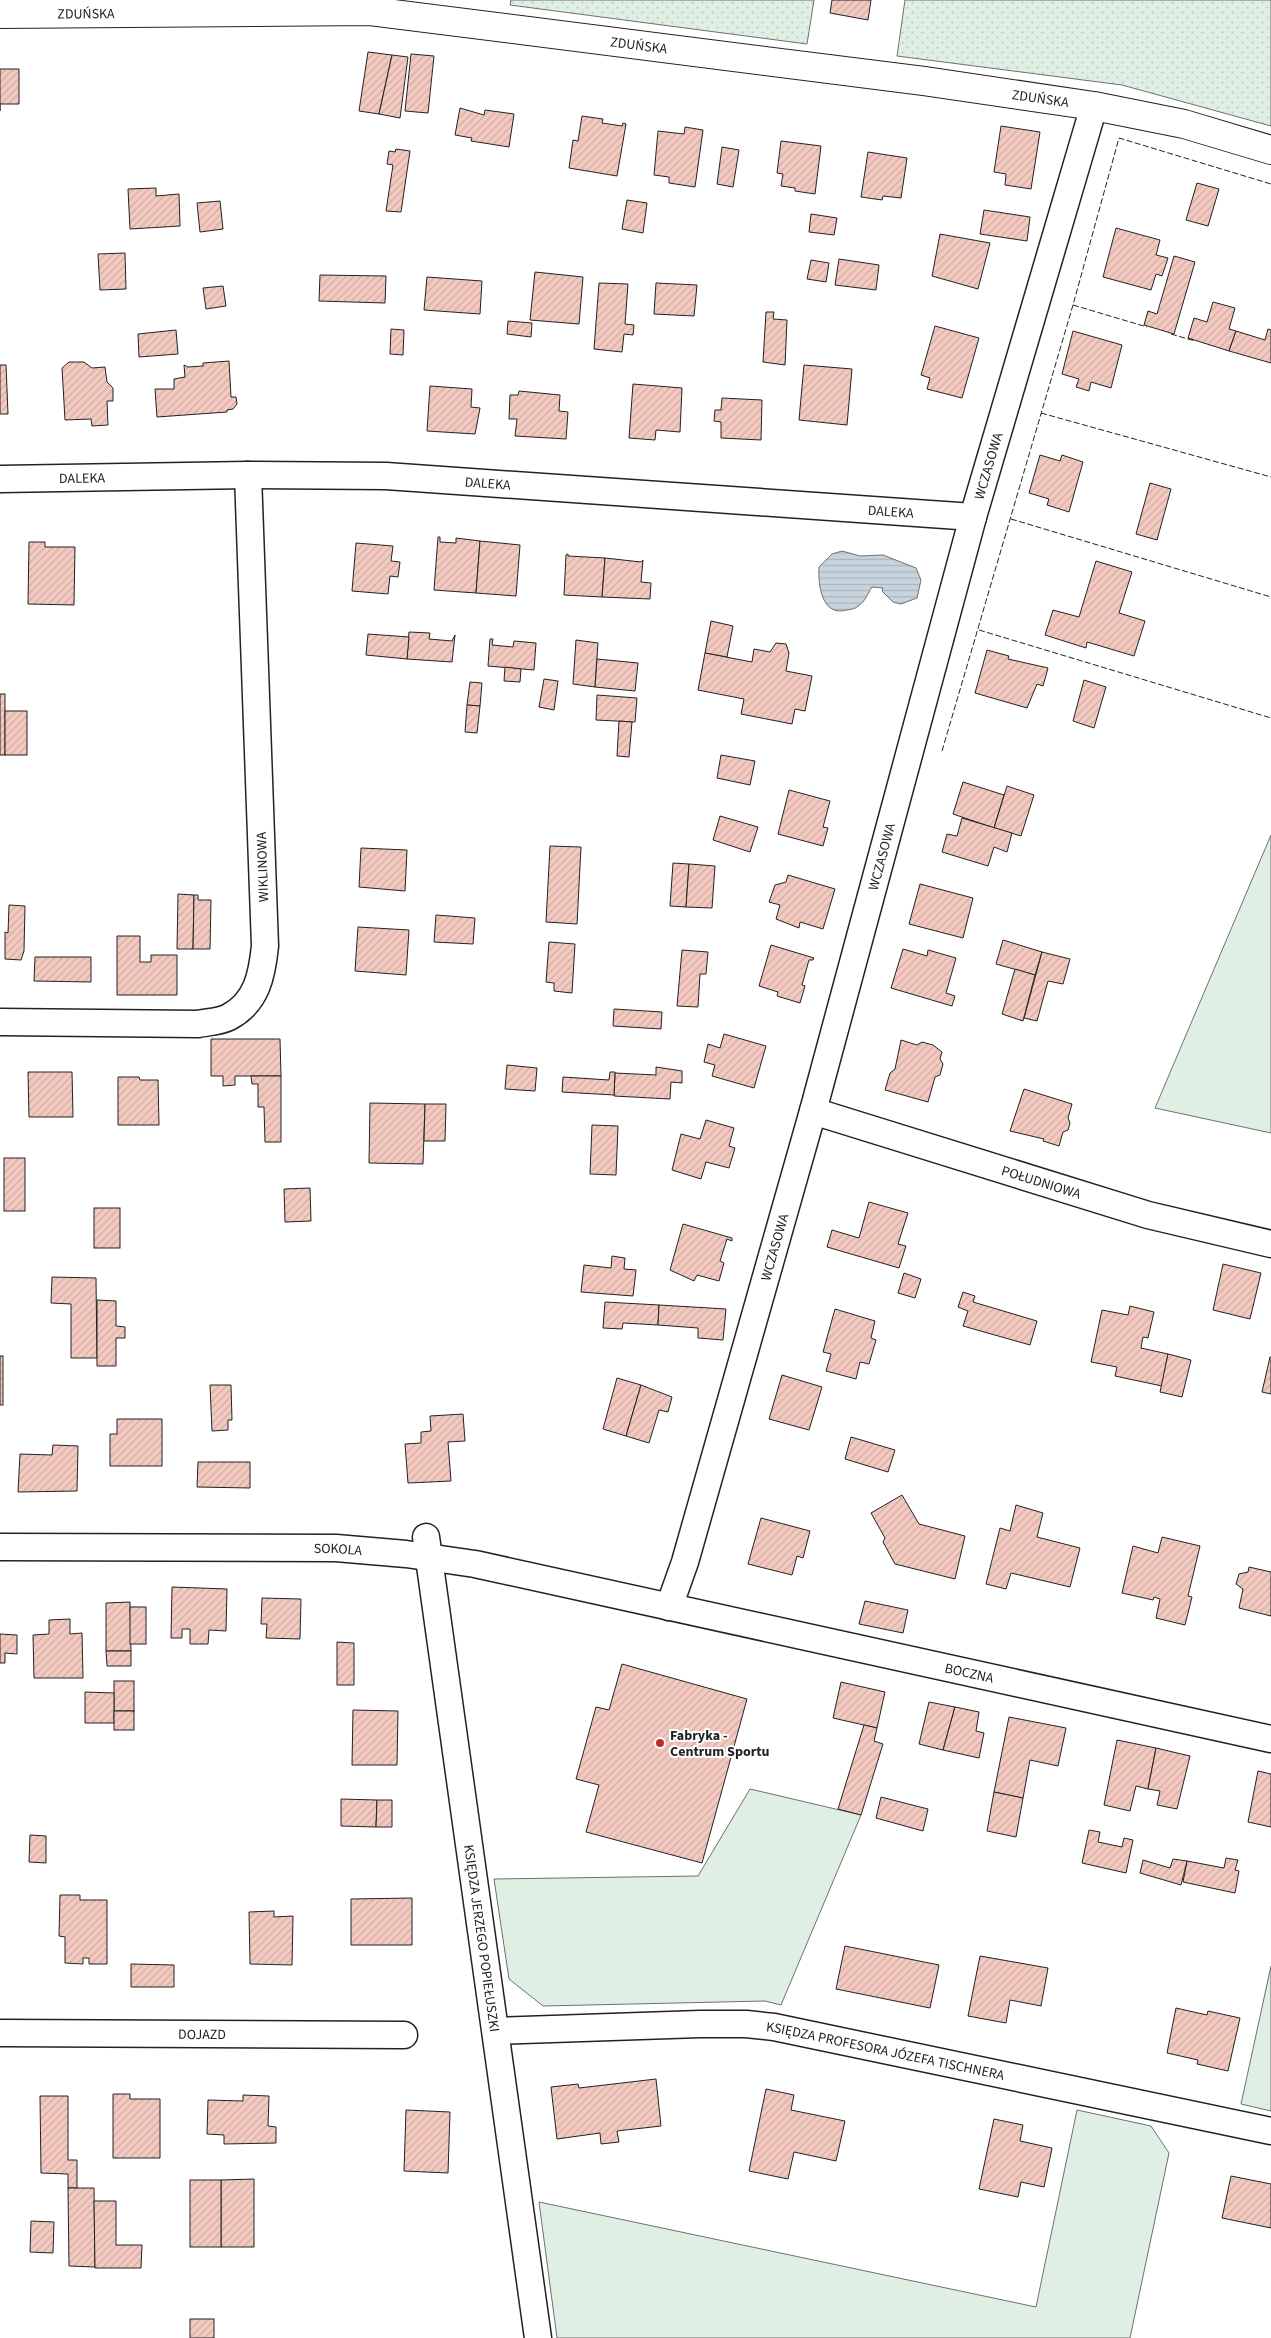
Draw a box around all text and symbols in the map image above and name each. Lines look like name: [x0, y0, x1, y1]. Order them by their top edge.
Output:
street label: ZDUŃSKA: [57, 4, 115, 25]
street label: ZDUŃSKA: [609, 32, 669, 60]
street label: ZDUŃSKA: [1010, 85, 1070, 113]
street label: WCZASOWA: [970, 430, 1008, 502]
street label: DALEKA: [59, 468, 105, 489]
street label: DALEKA: [464, 473, 512, 496]
street label: DALEKA: [867, 501, 915, 524]
street label: WCZASOWA: [864, 821, 901, 893]
street label: WIKLINOWA: [252, 831, 274, 902]
street label: POŁUDNIOWA: [999, 1161, 1083, 1205]
street label: WCZASOWA: [756, 1211, 794, 1283]
street label: SOKOLA: [314, 1539, 363, 1561]
street label: BOCZNA: [943, 1659, 996, 1689]
place label: Fabryka - Centrum Sportu: [670, 1726, 770, 1762]
marker: Fabryka - Centrum Sportu: [654, 1737, 666, 1749]
street label: KSIĘDZA JERZEGO POPIEŁUSZKI: [458, 1843, 504, 2033]
street label: KSIĘDZA PROFESORA JÓZEFA TISCHNERA: [765, 2017, 1006, 2086]
street label: DOJAZD: [178, 2025, 226, 2045]

